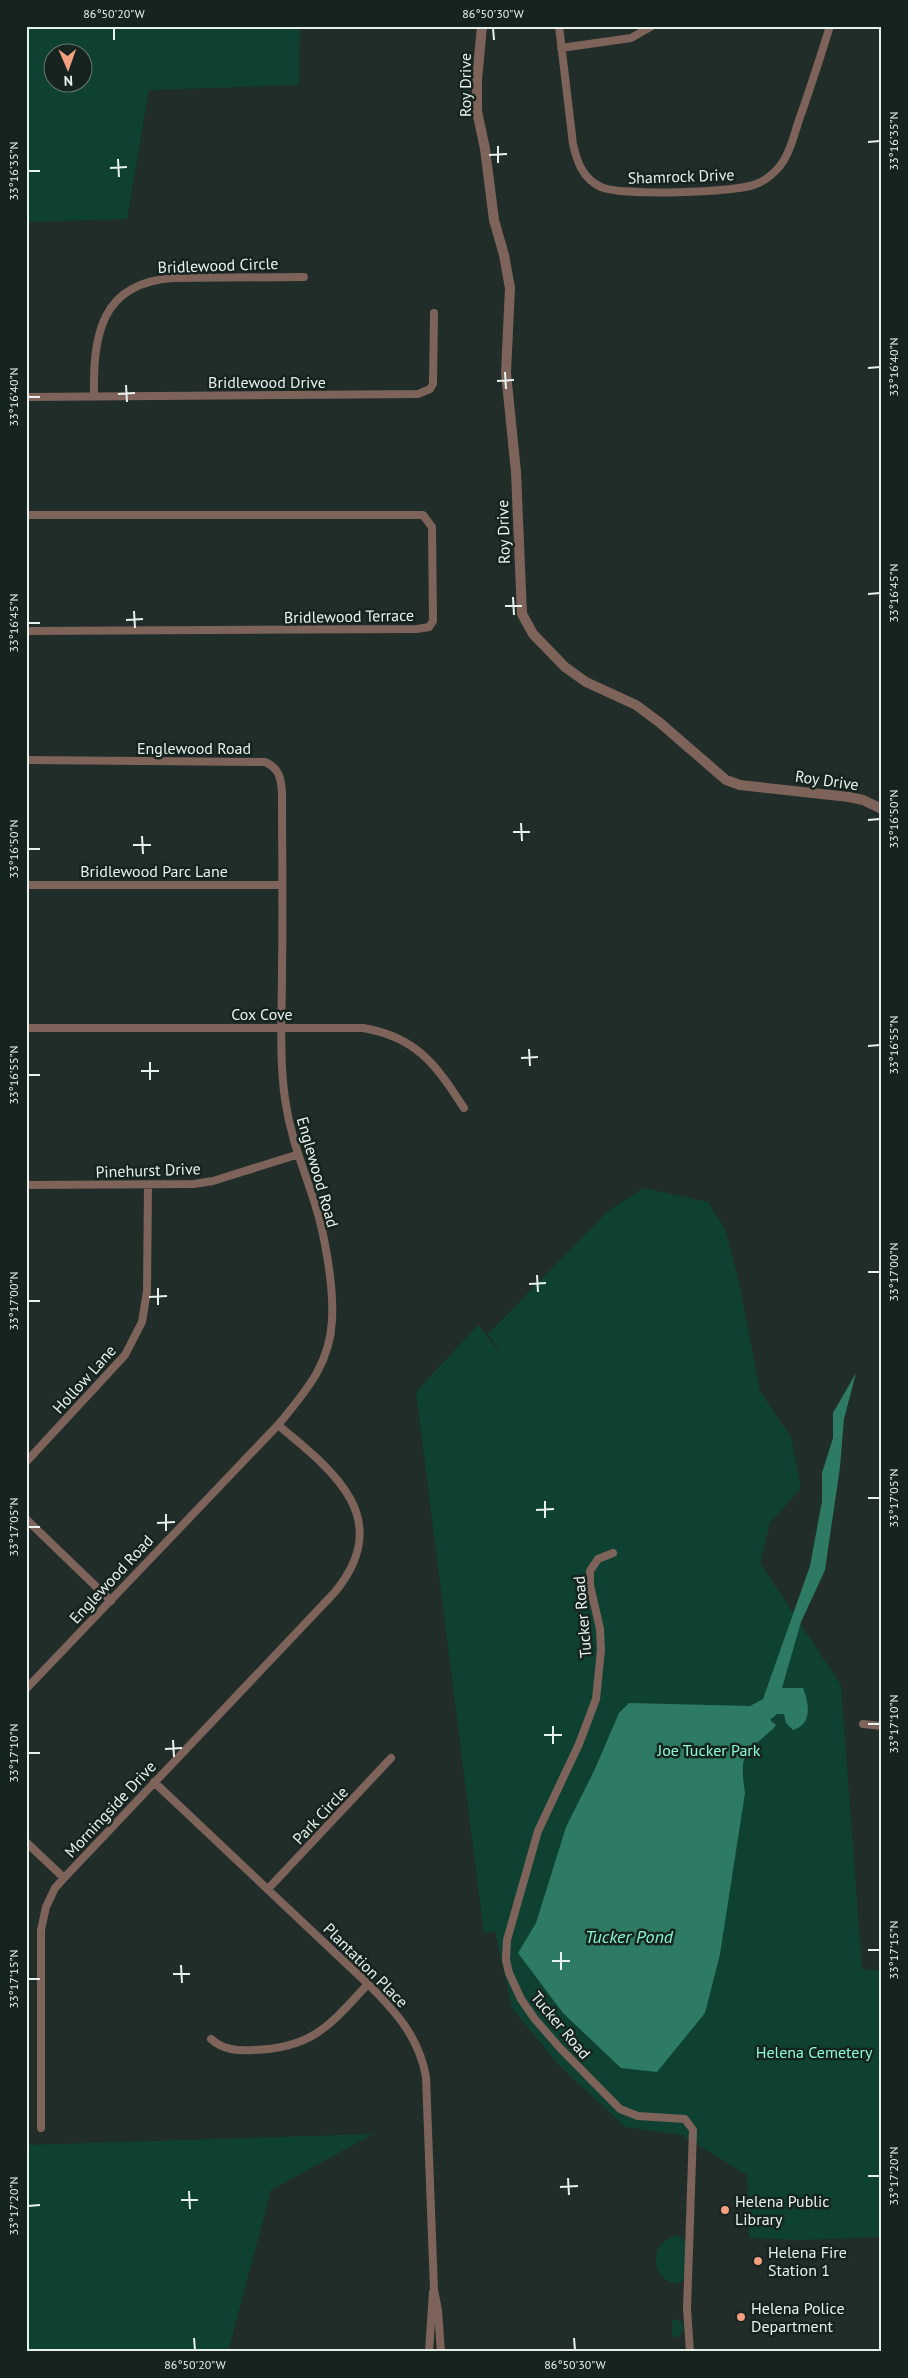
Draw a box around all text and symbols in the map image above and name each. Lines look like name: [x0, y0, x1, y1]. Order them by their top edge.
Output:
text: 86°50'20"W: [83, 6, 145, 21]
text: 86°50'30"W: [462, 6, 524, 21]
north arrow: [42, 42, 92, 92]
street label: Roy Drive: [455, 53, 475, 117]
text: N: [64, 72, 73, 90]
text: 33°16'35"N: [886, 111, 901, 171]
text: 33°16'35"N: [6, 141, 21, 201]
street label: Shamrock Drive: [627, 164, 735, 188]
street label: Bridlewood Circle: [157, 253, 279, 277]
text: 33°16'40"N: [886, 337, 901, 397]
text: 33°16'40"N: [6, 367, 21, 427]
street label: Bridlewood Drive: [208, 372, 326, 392]
street label: Roy Drive: [492, 500, 514, 564]
text: 33°16'45"N: [886, 563, 901, 623]
text: 33°16'45"N: [6, 593, 21, 653]
street label: Bridlewood Terrace: [284, 605, 414, 627]
street label: Englewood Road: [137, 738, 251, 758]
street label: Roy Drive: [794, 766, 860, 794]
text: 33°16'50"N: [886, 789, 901, 849]
text: 33°16'50"N: [6, 819, 21, 879]
street label: Bridlewood Parc Lane: [80, 861, 228, 881]
street label: Cox Cove: [231, 1004, 293, 1024]
text: 33°16'55"N: [886, 1015, 901, 1075]
text: 33°16'55"N: [6, 1045, 21, 1105]
street label: Englewood Road: [293, 1114, 343, 1230]
street label: Pinehurst Drive: [95, 1158, 201, 1182]
text: 33°17'00"N: [886, 1242, 901, 1302]
text: 33°17'00"N: [6, 1271, 21, 1331]
street label: Hollow Lane: [48, 1341, 120, 1417]
text: 33°17'05"N: [886, 1468, 901, 1528]
text: 33°17'05"N: [6, 1497, 21, 1557]
street label: Englewood Road: [65, 1530, 157, 1628]
street label: Tucker Road: [568, 1575, 596, 1659]
text: 33°17'10"N: [886, 1694, 901, 1754]
text: 33°17'10"N: [6, 1723, 21, 1783]
park label: Joe Tucker Park: [657, 1740, 761, 1760]
street label: Morningside Drive: [60, 1756, 160, 1862]
street label: Park Circle: [288, 1782, 352, 1848]
street label: Plantation Place: [320, 1919, 412, 2011]
text: 33°17'15"N: [886, 1920, 901, 1980]
water label: Tucker Pond: [585, 1925, 674, 1948]
text: 33°17'15"N: [6, 1949, 21, 2009]
street label: Tucker Road: [527, 1987, 595, 2063]
park label: Helena Cemetery: [756, 2042, 873, 2062]
text: 33°17'20"N: [886, 2146, 901, 2206]
text: 33°17'20"N: [6, 2176, 21, 2236]
place label: Helena Public Library: [735, 2191, 829, 2229]
marker: Helena Public Library: [719, 2204, 731, 2216]
place label: Helena Fire Station 1: [768, 2242, 847, 2280]
marker: Helena Fire Station 1: [752, 2255, 764, 2267]
place label: Helena Police Department: [751, 2298, 845, 2336]
marker: Helena Police Department: [735, 2311, 747, 2323]
text: 86°50'20"W: [164, 2357, 226, 2372]
text: 86°50'30"W: [544, 2357, 606, 2372]

